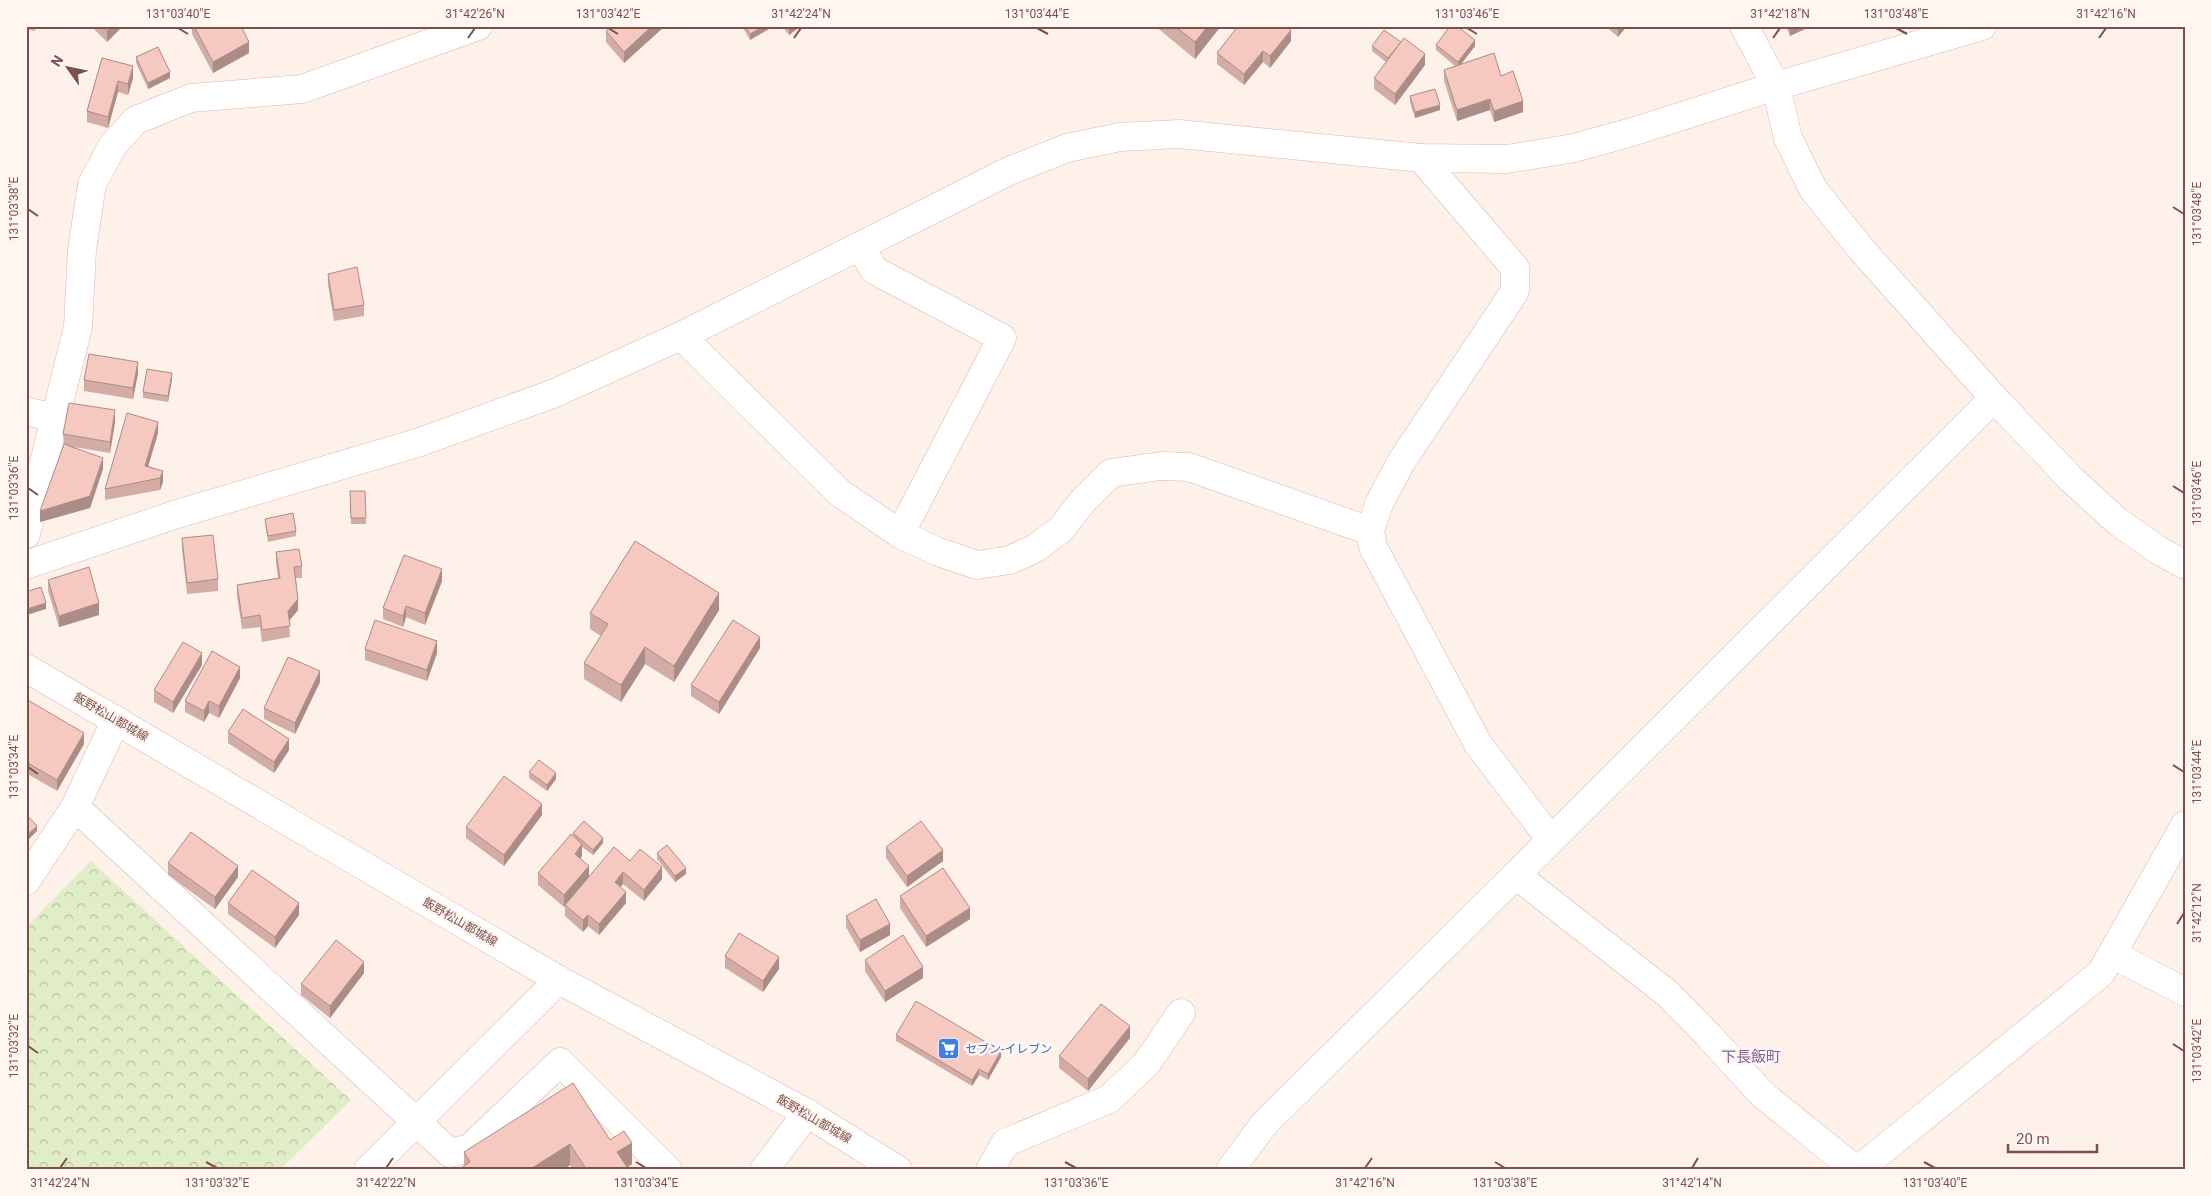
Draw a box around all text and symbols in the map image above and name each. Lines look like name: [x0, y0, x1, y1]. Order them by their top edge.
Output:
text: 131°03'40"E: [146, 7, 210, 21]
text: 31°42'26"N: [445, 7, 505, 21]
text: 131°03'42"E: [576, 7, 640, 21]
text: 31°42'24"N: [771, 7, 831, 21]
text: 131°03'44"E: [1005, 7, 1069, 21]
text: 131°03'46"E: [1435, 7, 1499, 21]
text: 31°42'18"N: [1750, 7, 1810, 21]
text: 131°03'48"E: [1864, 7, 1928, 21]
text: 31°42'16"N: [2076, 7, 2136, 21]
north arrow: [42, 42, 92, 92]
text: N: [48, 52, 67, 69]
text: 131°03'38"E: [7, 177, 21, 241]
text: 131°03'48"E: [2190, 182, 2204, 246]
text: 131°03'36"E: [7, 456, 21, 520]
text: 131°03'46"E: [2190, 461, 2204, 525]
street label: 飯野松山都城線: [71, 690, 151, 744]
text: 131°03'34"E: [7, 735, 21, 799]
text: 131°03'44"E: [2190, 740, 2204, 804]
text: 31°42'12"N: [2190, 883, 2204, 943]
street label: 飯野松山都城線: [420, 895, 500, 949]
text: 131°03'32"E: [7, 1014, 21, 1078]
text: 131°03'42"E: [2190, 1019, 2204, 1083]
supermarket icon: セブン-イレブン: [937, 1037, 961, 1061]
place label: セブン-イレブン: [965, 1042, 1052, 1056]
district label: 下長飯町: [1721, 1048, 1781, 1066]
street label: 飯野松山都城線: [774, 1092, 854, 1146]
scale bar: [2008, 1121, 2097, 1153]
text: 20 m: [2016, 1130, 2050, 1148]
text: 31°42'24"N: [30, 1176, 90, 1190]
text: 131°03'32"E: [185, 1176, 249, 1190]
text: 31°42'22"N: [356, 1176, 416, 1190]
text: 131°03'34"E: [614, 1176, 678, 1190]
text: 131°03'36"E: [1044, 1176, 1108, 1190]
text: 31°42'16"N: [1335, 1176, 1395, 1190]
text: 131°03'38"E: [1473, 1176, 1537, 1190]
text: 31°42'14"N: [1662, 1176, 1722, 1190]
text: 131°03'40"E: [1903, 1176, 1967, 1190]

